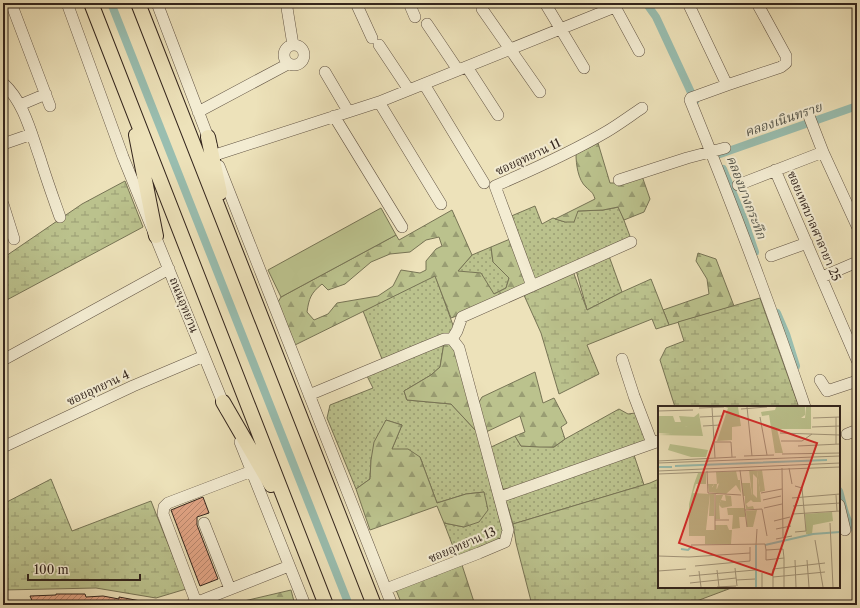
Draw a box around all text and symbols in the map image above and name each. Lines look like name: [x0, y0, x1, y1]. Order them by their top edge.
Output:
water label: คลองเนินทราย: [742, 98, 825, 140]
street label: ซอยอุทยาน 11: [493, 135, 563, 179]
water label: คลองบางกระทึก: [724, 153, 771, 242]
street label: ซอยเทศบาลศาลายา 25: [784, 168, 844, 283]
street label: ถนนอุทยาน: [166, 275, 202, 335]
street label: ซอยอุทยาน 4: [64, 366, 132, 409]
inset map: [658, 406, 840, 588]
street label: ซอยอุทยาน 13: [426, 524, 498, 566]
scale bar: [28, 556, 140, 582]
text: 100 m: [34, 562, 69, 577]

